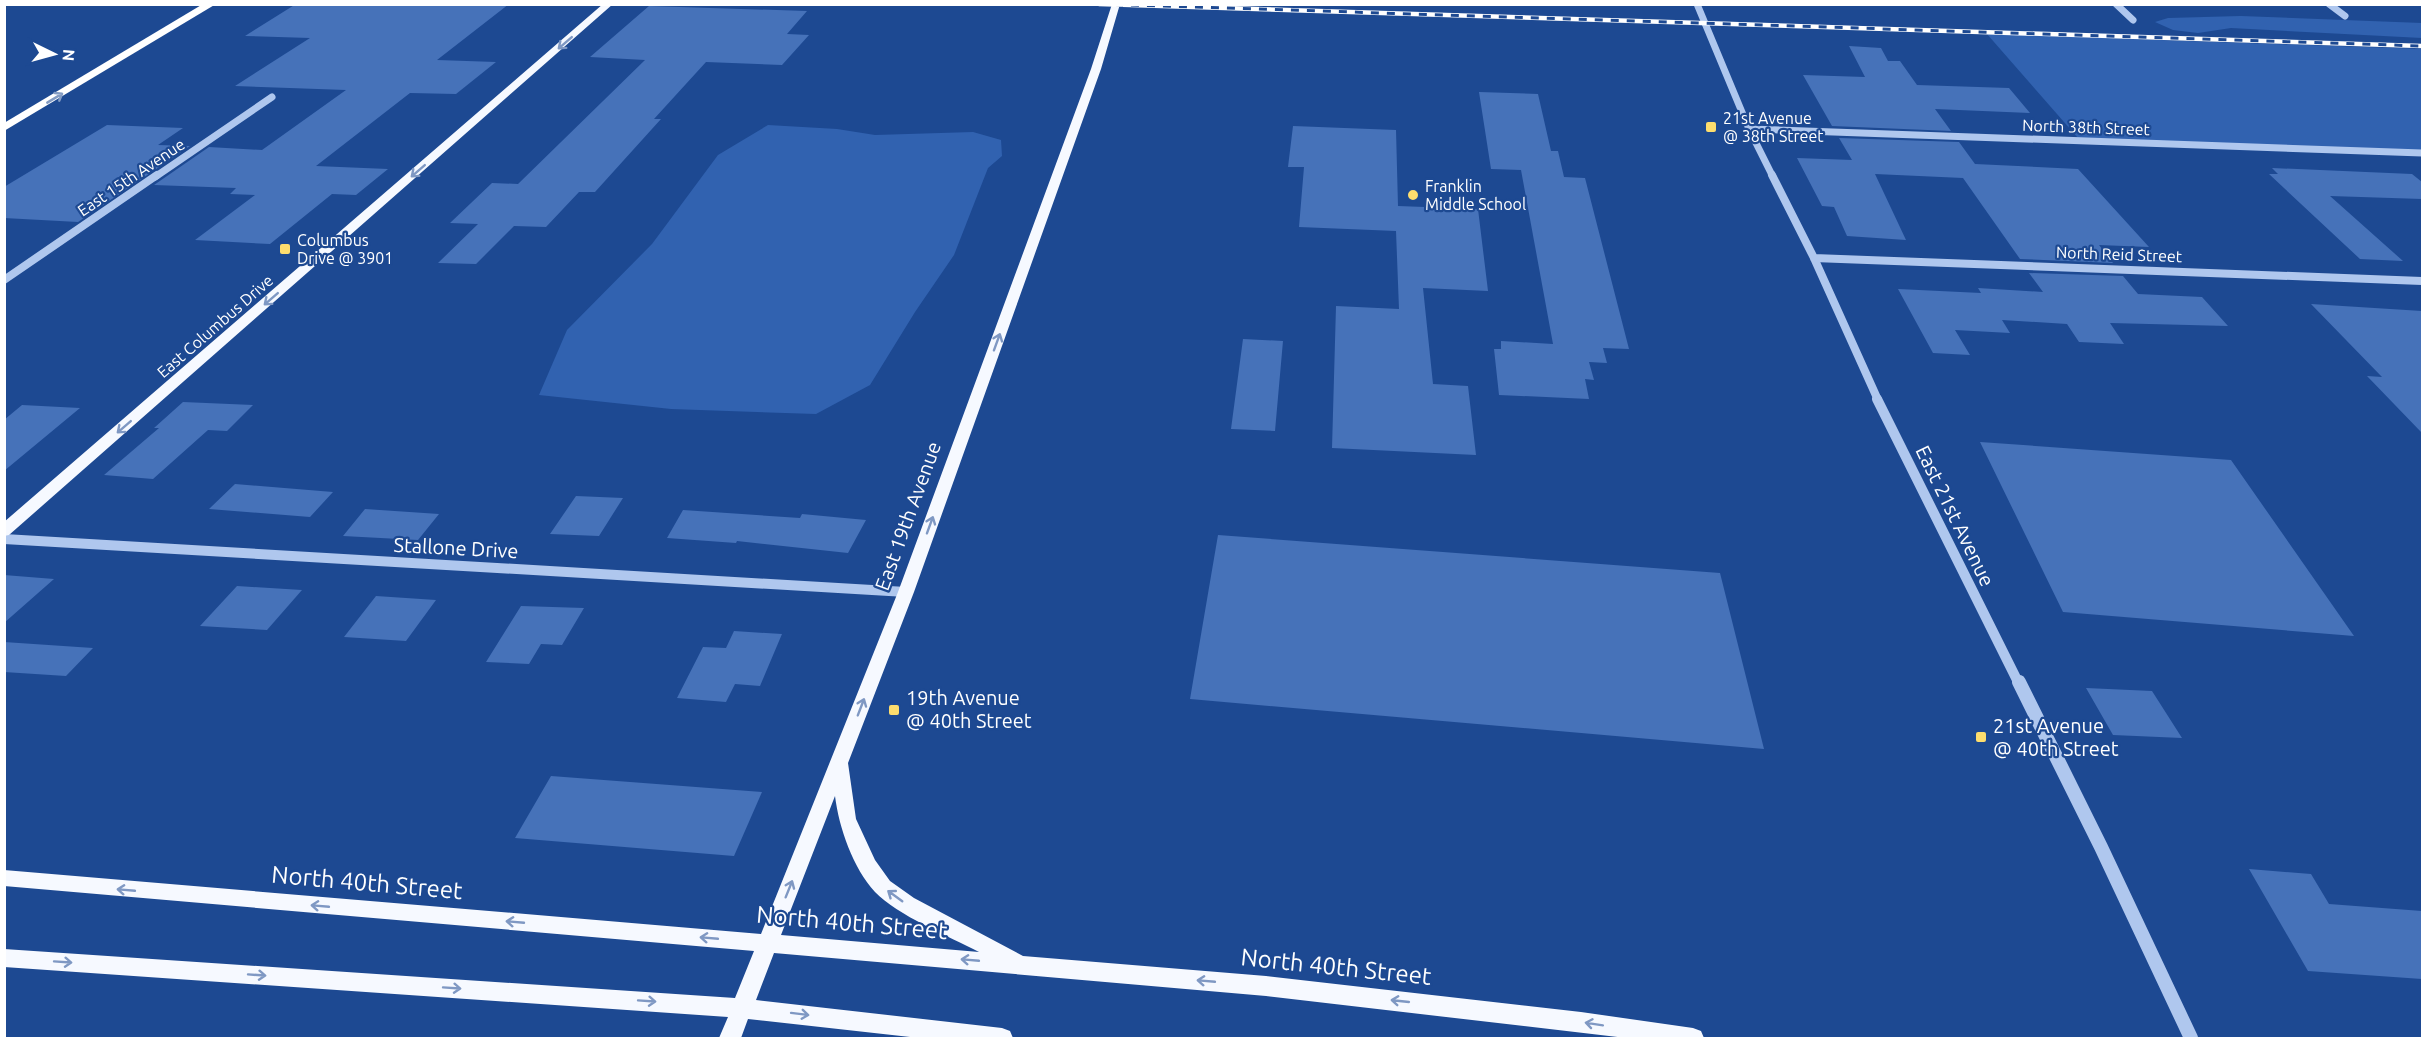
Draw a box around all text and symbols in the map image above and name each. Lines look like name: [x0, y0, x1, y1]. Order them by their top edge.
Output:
north arrow: [24, 24, 84, 84]
one-way arrow: [558, 36, 573, 50]
text: N: [59, 49, 78, 62]
one-way arrow: [46, 92, 63, 104]
place label: 21st Avenue @ 38th Street: [1723, 109, 1824, 145]
street label: North 38th Street: [2022, 116, 2151, 138]
marker: 21st Avenue @ 38th Street: [1704, 120, 1718, 134]
street label: East 15th Avenue: [74, 135, 188, 219]
one-way arrow: [411, 164, 426, 178]
place label: Franklin Middle School: [1425, 177, 1526, 213]
marker: Franklin Middle School: [1406, 188, 1420, 202]
place label: Columbus Drive @ 3901: [297, 231, 393, 267]
marker: Columbus Drive @ 3901: [278, 242, 292, 256]
street label: North Reid Street: [2056, 243, 2183, 265]
street label: East Columbus Drive: [154, 271, 276, 381]
one-way arrow: [264, 292, 279, 306]
one-way arrow: [992, 333, 1003, 352]
one-way arrow: [117, 420, 132, 434]
street label: East 19th Avenue: [870, 438, 945, 593]
street label: East 21st Avenue: [1911, 442, 1999, 590]
one-way arrow: [926, 516, 937, 535]
street label: Stallone Drive: [393, 533, 519, 562]
place label: 19th Avenue @ 40th Street: [906, 686, 1032, 732]
one-way arrow: [856, 699, 867, 717]
marker: 19th Avenue @ 40th Street: [887, 703, 901, 717]
place label: 21st Avenue @ 40th Street: [1993, 714, 2119, 760]
marker: 21st Avenue @ 40th Street: [1974, 730, 1988, 744]
street label: North 40th Street: [270, 861, 464, 904]
one-way arrow: [784, 880, 795, 898]
one-way arrow: [117, 884, 137, 895]
one-way arrow: [888, 890, 904, 902]
one-way arrow: [311, 900, 331, 911]
street label: North 40th Street: [755, 901, 949, 944]
one-way arrow: [505, 916, 525, 927]
one-way arrow: [700, 932, 720, 943]
street label: North 40th Street: [1239, 943, 1433, 990]
one-way arrow: [960, 954, 980, 965]
one-way arrow: [52, 957, 72, 968]
one-way arrow: [247, 970, 267, 981]
one-way arrow: [1196, 975, 1216, 986]
one-way arrow: [441, 983, 461, 994]
one-way arrow: [636, 996, 656, 1007]
one-way arrow: [1390, 996, 1410, 1007]
one-way arrow: [789, 1009, 809, 1020]
one-way arrow: [1584, 1018, 1604, 1029]

